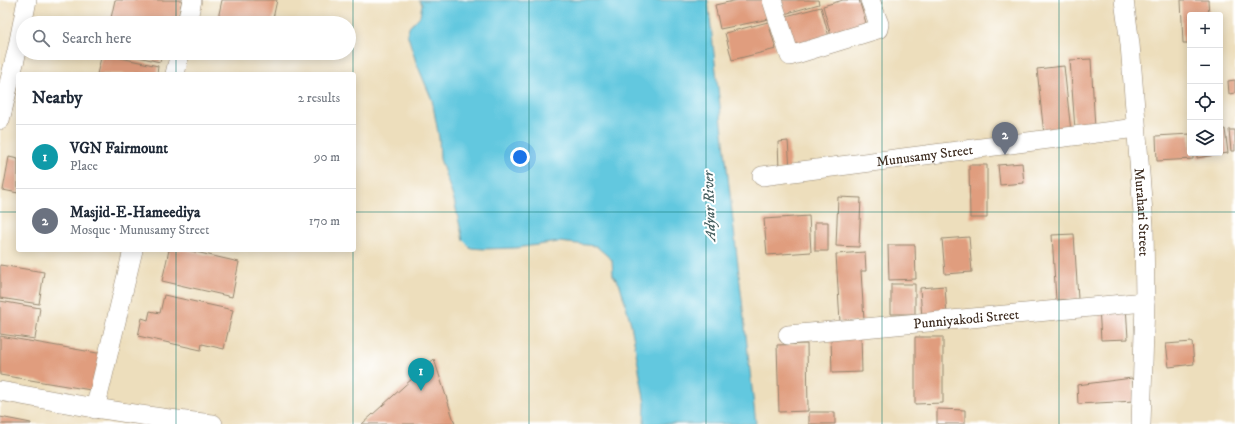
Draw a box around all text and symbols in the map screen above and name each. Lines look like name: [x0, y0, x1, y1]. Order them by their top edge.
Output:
map controls: [1187, 12, 1223, 156]
button: +: [1187, 12, 1223, 48]
search box: [16, 16, 356, 60]
icon: search: [30, 27, 52, 49]
text: Search here: [62, 29, 131, 48]
button: −: [1187, 48, 1223, 84]
button: locate: [1187, 84, 1223, 120]
text: Nearby: [32, 87, 82, 109]
text: 2 results: [298, 90, 340, 106]
button: layers: [1187, 120, 1223, 156]
pin: 2: [992, 122, 1018, 155]
text: VGN Fairmount: [70, 139, 168, 158]
street label: Munusamy Street: [875, 141, 975, 171]
your location: [510, 147, 530, 167]
text: 1: [43, 149, 47, 165]
text: 90 m: [314, 149, 340, 165]
text: Place: [70, 158, 98, 174]
street label: Murahari Street: [1130, 167, 1152, 257]
water label: Adyar River: [699, 169, 720, 243]
text: Masjid-E-Hameediya: [70, 203, 200, 222]
text: 2: [42, 213, 48, 229]
text: 170 m: [309, 213, 340, 229]
text: Mosque · Munusamy Street: [70, 222, 209, 238]
street label: Punniyakodi Street: [913, 306, 1021, 333]
pin: 1: [408, 358, 434, 391]

